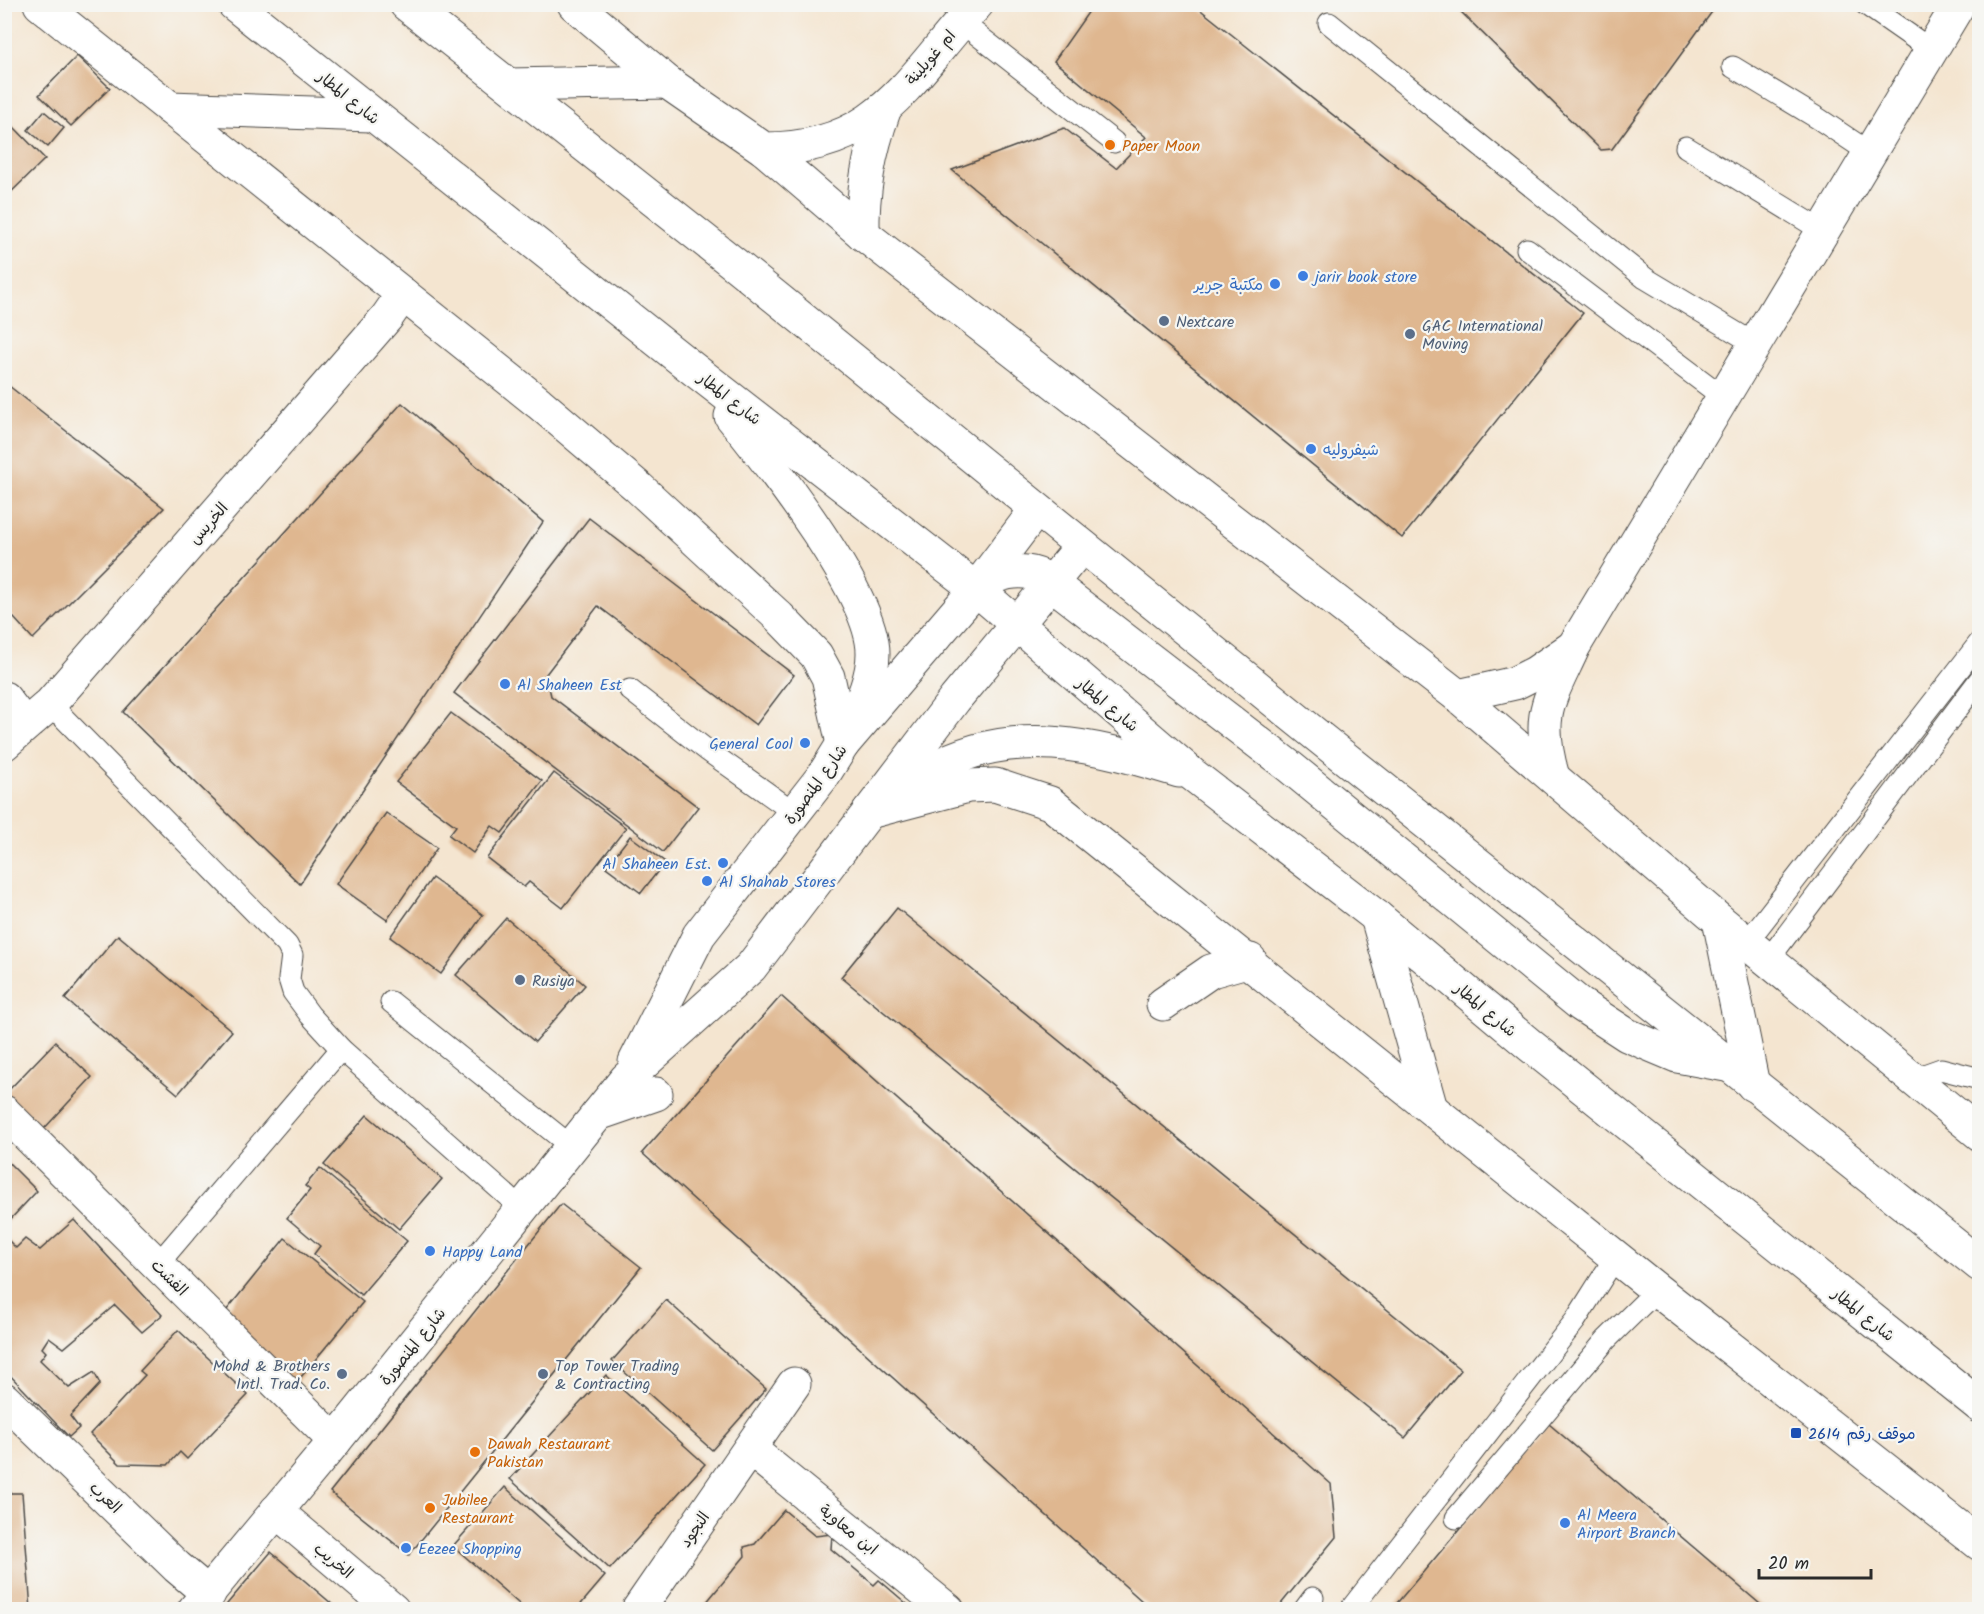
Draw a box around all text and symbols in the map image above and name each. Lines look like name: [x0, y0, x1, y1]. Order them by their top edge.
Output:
street label: ام غويلينة: [900, 25, 962, 91]
street label: شارع المطار: [310, 64, 385, 131]
place label: Paper Moon: [1122, 134, 1200, 159]
marker: Paper Moon: [1103, 138, 1117, 152]
place label: jarir book store: [1311, 265, 1417, 290]
marker: jarir book store: [1296, 269, 1310, 283]
place label: مكتبة جرير: [1192, 273, 1263, 298]
marker: مكتبة جرير: [1268, 277, 1282, 291]
place label: Nextcare: [1176, 310, 1234, 335]
marker: Nextcare: [1157, 314, 1171, 328]
place label: GAC International Moving: [1422, 314, 1543, 357]
marker: GAC International Moving: [1403, 327, 1417, 341]
street label: شارع المطار: [690, 365, 766, 432]
place label: شيفروليه: [1323, 438, 1379, 463]
marker: شيفروليه: [1304, 442, 1318, 456]
street label: الخريس: [183, 497, 235, 551]
street label: شارع المطار: [1069, 670, 1144, 739]
place label: Al Shaheen Est: [517, 673, 623, 698]
marker: Al Shaheen Est: [498, 677, 512, 691]
place label: General Cool: [709, 732, 793, 757]
marker: General Cool: [798, 736, 812, 750]
street label: شارع المنصورة: [778, 739, 854, 830]
place label: Al Shaheen Est.: [602, 852, 711, 877]
marker: Al Shaheen Est.: [716, 856, 730, 870]
place label: Al Shahab Stores: [719, 870, 836, 895]
marker: Al Shahab Stores: [700, 874, 714, 888]
place label: Rusiya: [532, 969, 575, 994]
marker: Rusiya: [513, 973, 527, 987]
street label: شارع المطار: [1447, 975, 1522, 1044]
place label: Happy Land: [442, 1240, 523, 1265]
marker: Happy Land: [423, 1244, 437, 1258]
street label: الفشت: [145, 1254, 193, 1302]
street label: شارع المطار: [1825, 1281, 1900, 1348]
street label: شارع المنصورة: [374, 1302, 453, 1391]
place label: Mohd & Brothers Intl. Trad. Co.: [213, 1354, 330, 1397]
place label: Top Tower Trading & Contracting: [555, 1354, 680, 1397]
marker: Mohd & Brothers Intl. Trad. Co.: [335, 1367, 349, 1381]
marker: Top Tower Trading & Contracting: [536, 1367, 550, 1381]
place label: موقف رقم 2614: [1808, 1422, 1916, 1447]
marker: موقف رقم 2614: [1789, 1426, 1803, 1440]
place label: Dawah Restaurant Pakistan: [487, 1432, 611, 1475]
marker: Dawah Restaurant Pakistan: [468, 1445, 482, 1459]
street label: العرب: [83, 1476, 127, 1520]
place label: Jubilee Restaurant: [442, 1488, 515, 1531]
street label: ابن معاوية: [813, 1499, 883, 1562]
marker: Jubilee Restaurant: [423, 1501, 437, 1515]
place label: Al Meera Airport Branch: [1577, 1503, 1676, 1546]
street label: النجود: [674, 1507, 717, 1553]
marker: Al Meera Airport Branch: [1558, 1516, 1572, 1530]
street label: الخريب: [308, 1537, 359, 1585]
place label: Eezee Shopping: [418, 1537, 522, 1562]
marker: Eezee Shopping: [399, 1541, 413, 1555]
scale bar: [1759, 1542, 1872, 1580]
text: 20 m: [1768, 1550, 1809, 1579]

